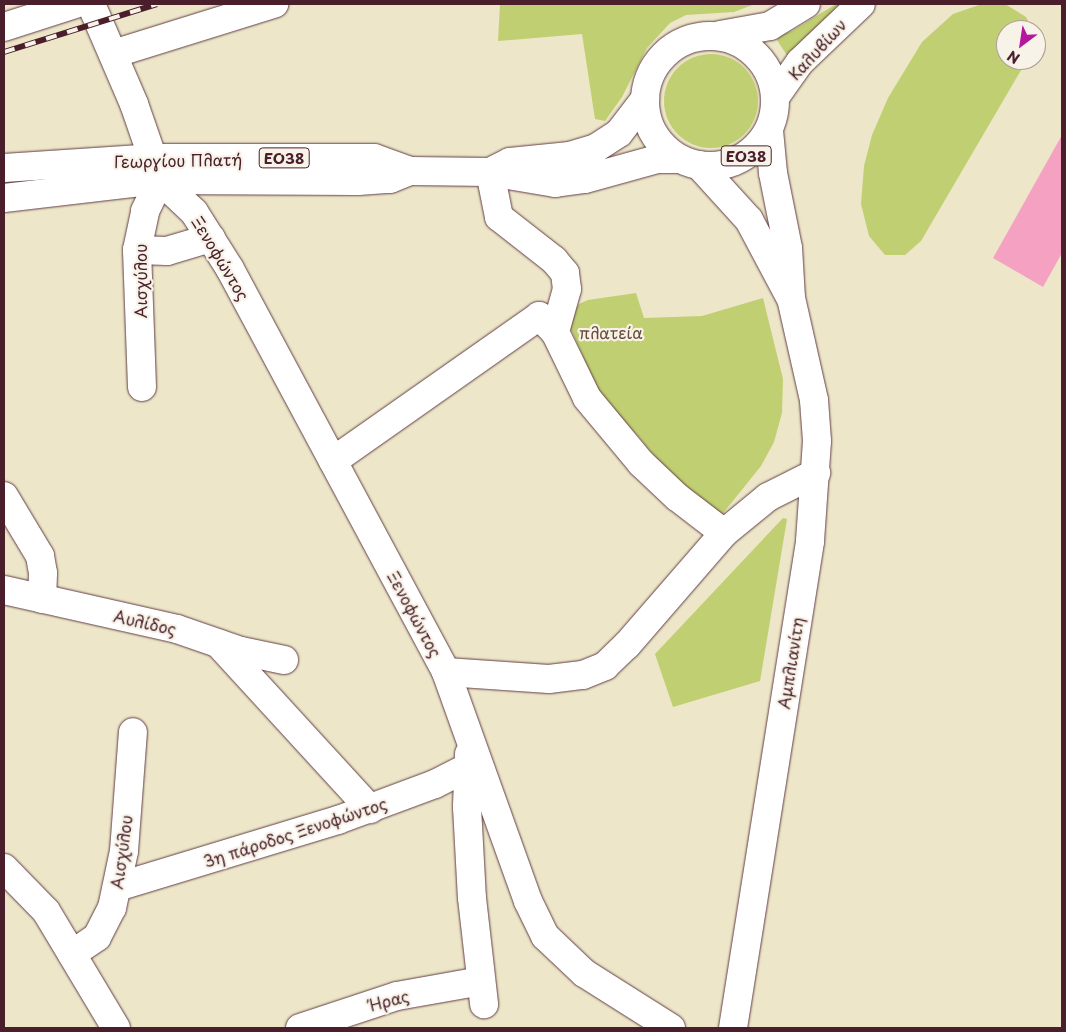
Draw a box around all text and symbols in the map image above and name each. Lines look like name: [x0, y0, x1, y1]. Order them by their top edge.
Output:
street label: Καλυβίων: [784, 15, 850, 83]
north arrow: [996, 20, 1046, 70]
text: N: [1003, 46, 1024, 69]
road number: ΕΟ38: [720, 144, 772, 168]
road number: ΕΟ38: [258, 146, 310, 170]
street label: Γεωργίου Πλατή: [114, 149, 242, 171]
street label: Ξενοφώντος: [188, 212, 254, 304]
street label: Αισχύλου: [130, 244, 150, 318]
park label: πλατεία: [579, 322, 643, 342]
street label: Ξενοφώντος: [384, 568, 446, 660]
street label: Αυλίδος: [112, 606, 178, 638]
street label: Αμπλιανίτη: [773, 616, 807, 710]
street label: 3η πάροδος Ξενοφώντος: [201, 793, 389, 871]
street label: Αισχύλου: [106, 814, 136, 890]
street label: Ήρας: [367, 986, 411, 1014]

